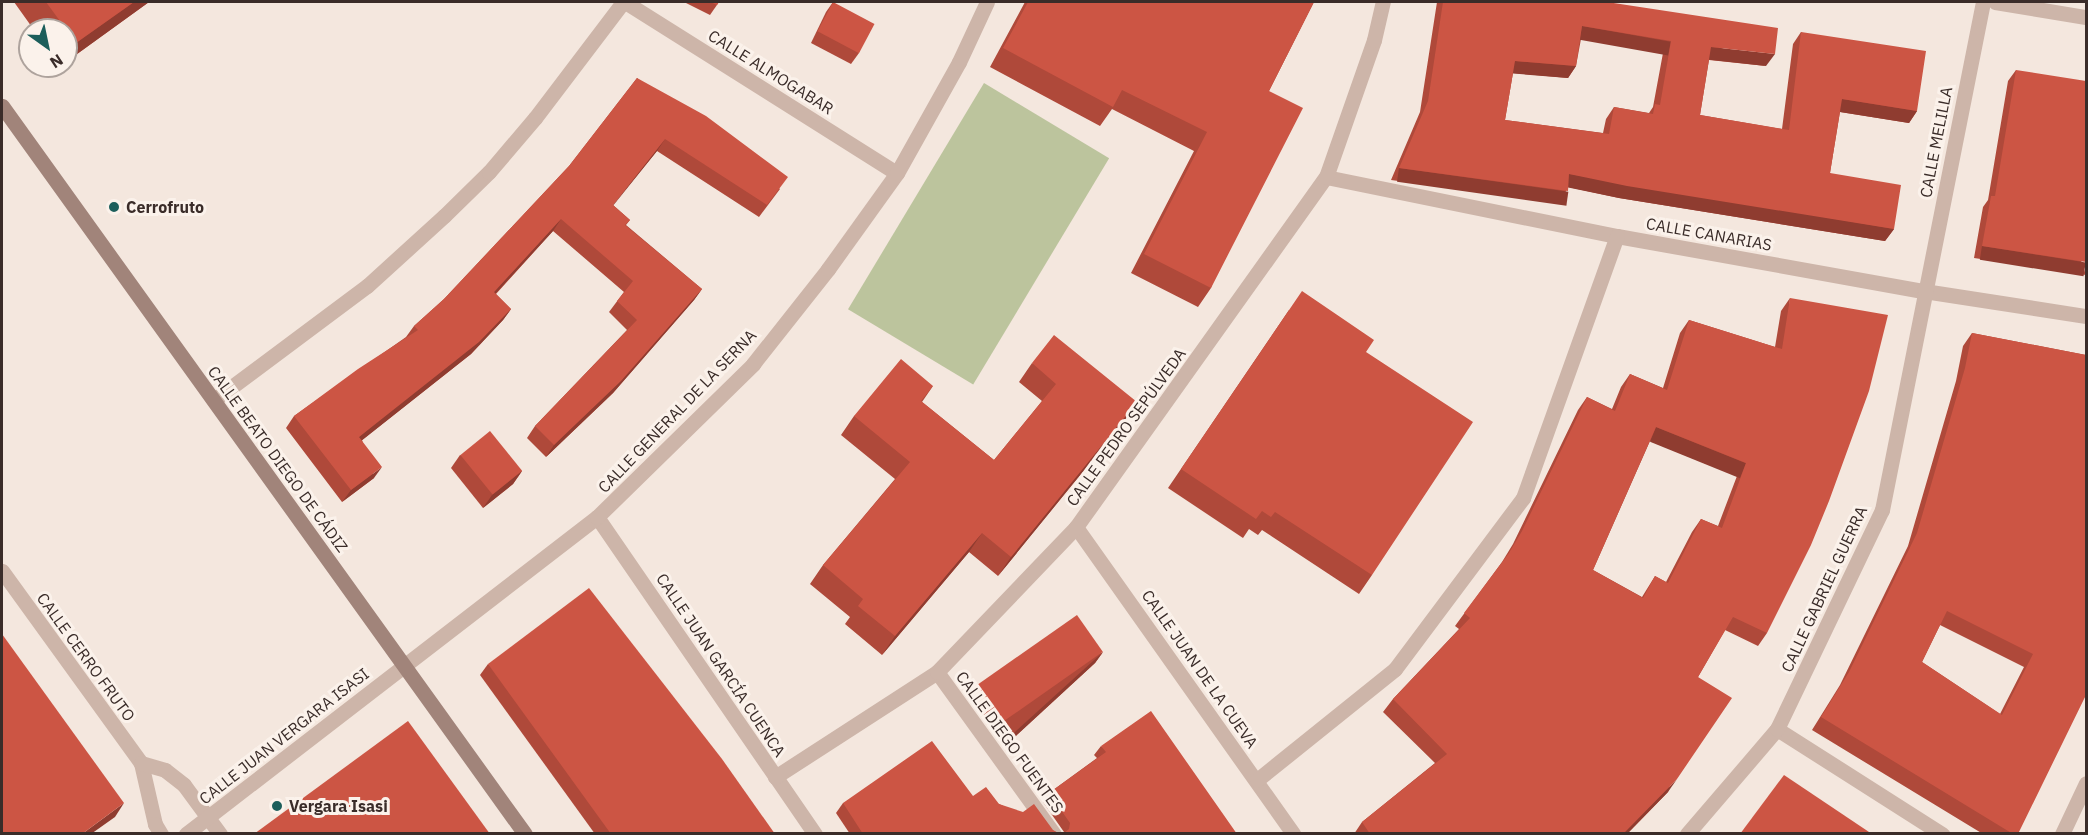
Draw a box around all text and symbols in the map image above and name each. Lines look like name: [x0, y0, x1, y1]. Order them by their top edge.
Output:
north arrow: [18, 18, 78, 78]
street label: CALLE ALMOGABAR: [705, 26, 837, 118]
text: N: [46, 50, 67, 73]
street label: CALLE MELILLA: [1916, 85, 1956, 199]
place label: Cerrofruto: [126, 197, 204, 217]
marker: Cerrofruto: [107, 200, 121, 214]
street label: CALLE CANARIAS: [1645, 213, 1773, 255]
street label: CALLE GENERAL DE LA SERNA: [594, 325, 760, 497]
street label: CALLE PEDRO SEPÚLVEDA: [1062, 344, 1190, 510]
street label: CALLE BEATO DIEGO DE CÁDIZ: [204, 362, 352, 556]
street label: CALLE GABRIEL GUERRA: [1777, 503, 1871, 675]
street label: CALLE JUAN GARCÍA CUENCA: [652, 570, 790, 760]
street label: CALLE JUAN DE LA CUEVA: [1138, 586, 1262, 752]
street label: CALLE CERRO FRUTO: [33, 589, 139, 725]
street label: CALLE JUAN VERGARA ISASI: [195, 664, 373, 808]
street label: CALLE DIEGO FUENTES: [952, 668, 1068, 816]
place label: Vergara Isasi: [289, 796, 388, 816]
marker: Vergara Isasi: [270, 799, 284, 813]

